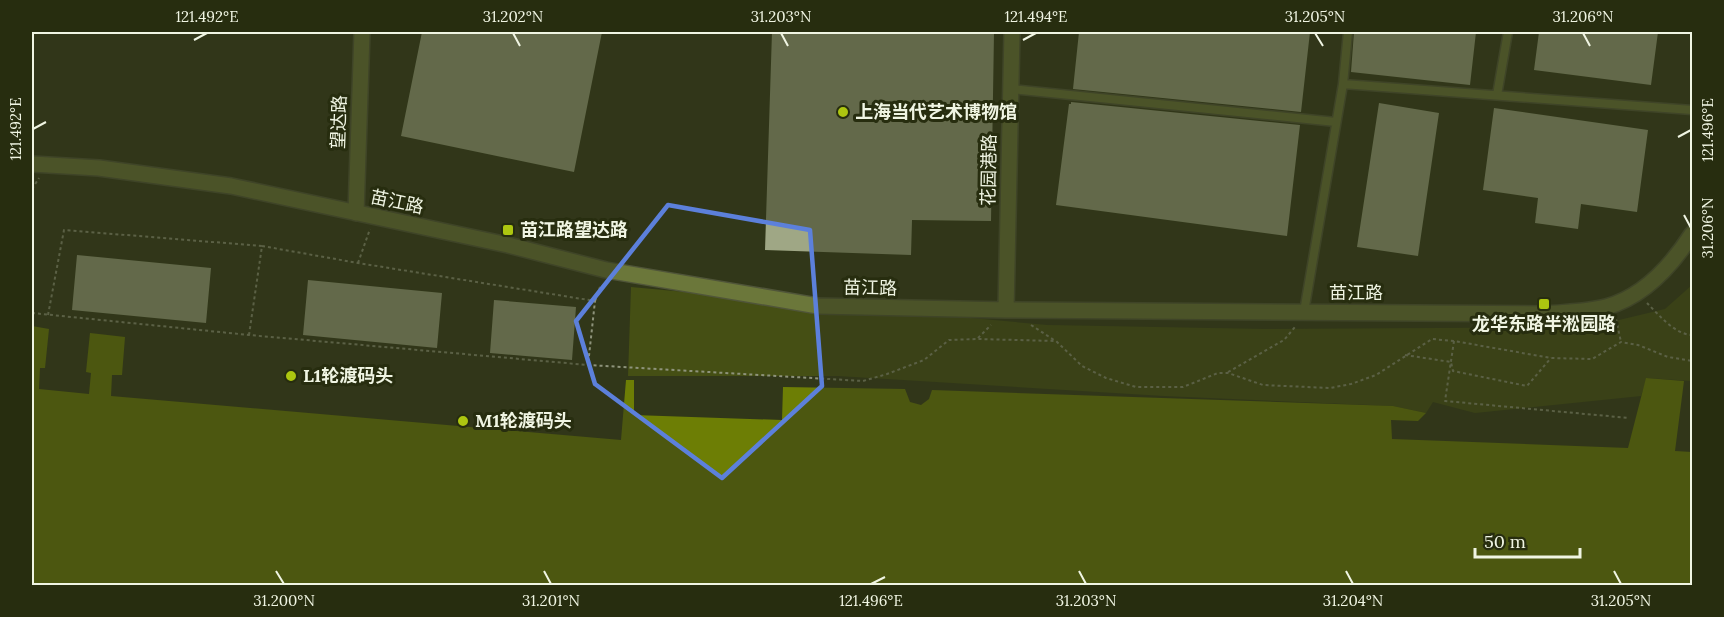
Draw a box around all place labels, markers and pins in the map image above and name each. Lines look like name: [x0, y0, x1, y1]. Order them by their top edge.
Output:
place label: 上海当代艺术博物馆: [855, 100, 1017, 123]
marker: 上海当代艺术博物馆: [836, 105, 850, 119]
place label: 苗江路望达路: [520, 218, 628, 241]
marker: 苗江路望达路: [501, 223, 515, 237]
marker: 龙华东路半淞园路: [1537, 297, 1551, 311]
place label: 龙华东路半淞园路: [1472, 312, 1616, 335]
place label: L1轮渡码头: [303, 364, 393, 387]
marker: L1轮渡码头: [284, 369, 298, 383]
place label: M1轮渡码头: [475, 409, 572, 432]
marker: M1轮渡码头: [456, 414, 470, 428]

